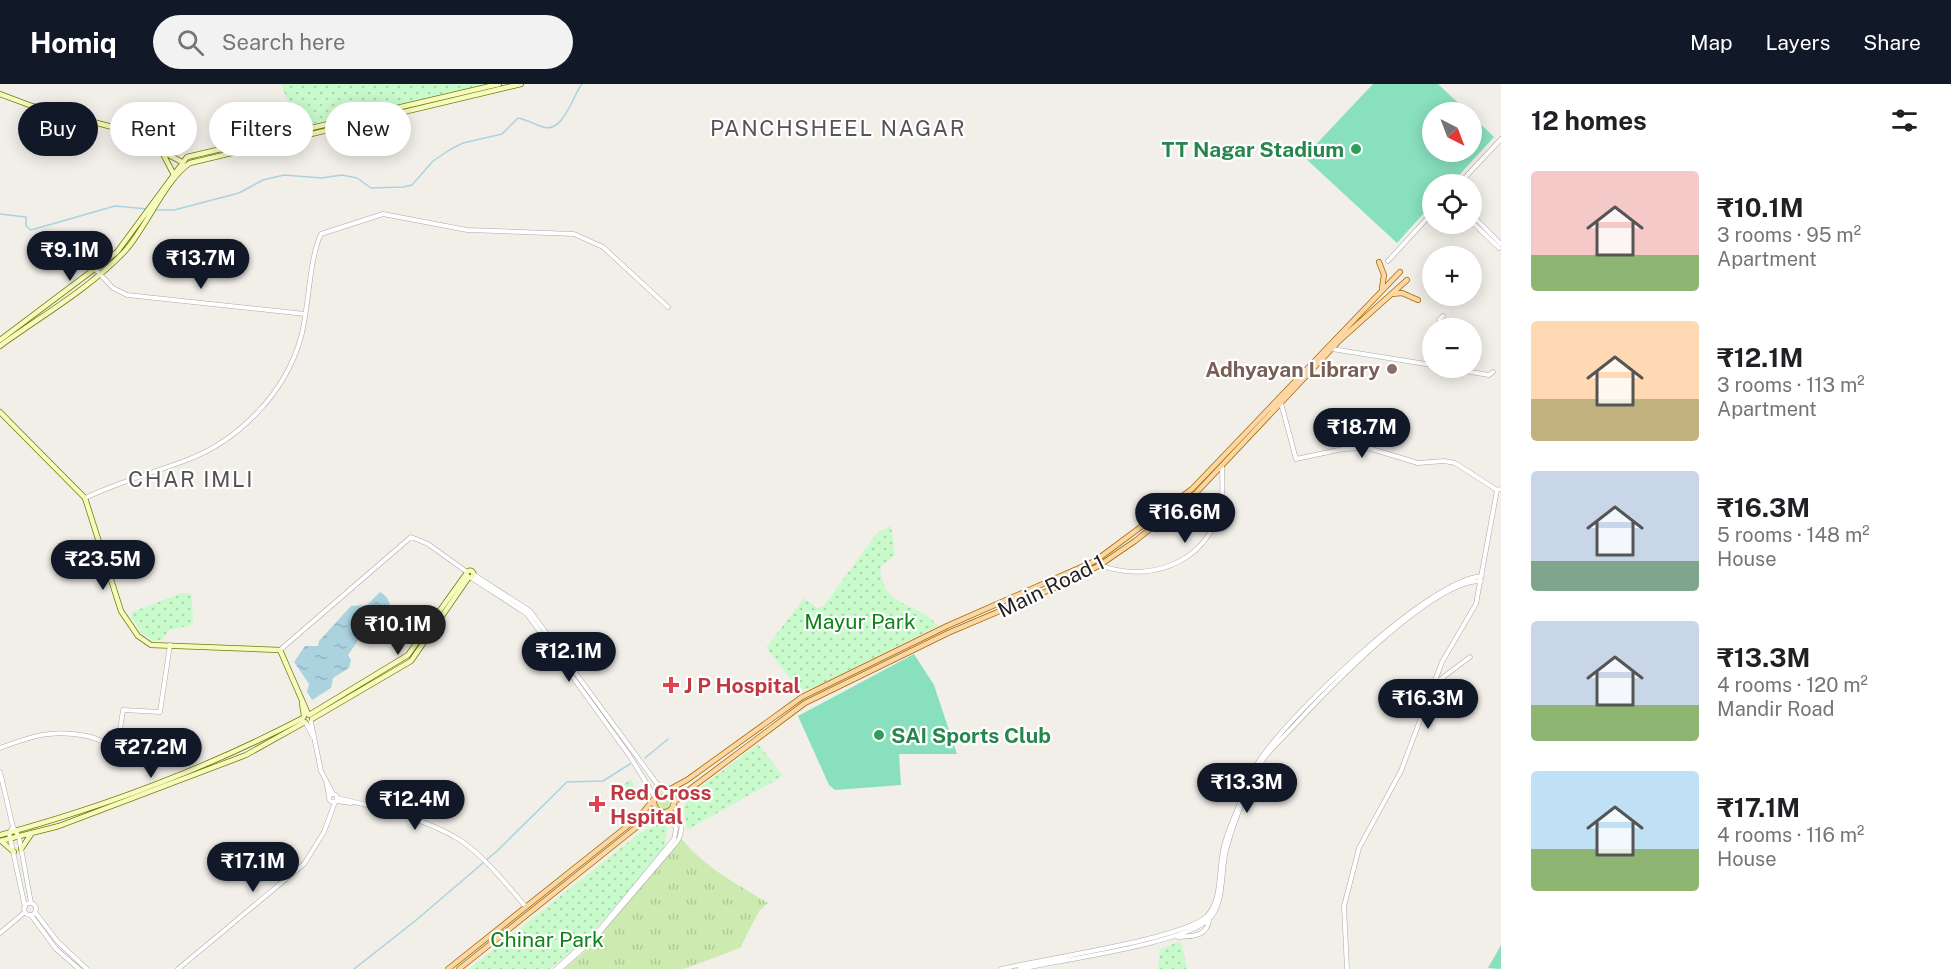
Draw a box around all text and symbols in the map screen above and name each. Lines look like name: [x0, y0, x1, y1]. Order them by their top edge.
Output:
search box: [153, 15, 573, 69]
text: Homiq: [30, 26, 117, 59]
icon: search: [174, 26, 207, 59]
text: Search here: [222, 29, 345, 55]
text: Map: [1690, 30, 1733, 55]
text: Layers: [1766, 30, 1830, 55]
text: Share: [1863, 30, 1921, 55]
chip: Buy: [18, 102, 98, 156]
chip: Rent: [110, 102, 197, 156]
chip: Filters: [209, 102, 313, 156]
chip: New: [325, 102, 411, 156]
north arrow: [1422, 102, 1482, 162]
map controls: [1422, 102, 1482, 378]
icon: filters: [1888, 104, 1921, 137]
text: 12 homes: [1531, 105, 1647, 136]
district label: PANCHSHEEL NAGAR: [710, 115, 966, 141]
place label: TT Nagar Stadium: [1162, 137, 1344, 162]
marker: TT Nagar Stadium: [1349, 142, 1363, 156]
button: locate: [1422, 174, 1482, 234]
text: ₹10.1M: [1717, 192, 1804, 223]
icon: home: [1579, 195, 1651, 267]
text: 3 rooms · 95 m²: [1717, 223, 1861, 247]
pin: ₹9.1M: [28, 231, 112, 282]
text: ₹9.1M: [41, 238, 99, 262]
pin: ₹13.7M: [152, 239, 250, 290]
text: ₹13.7M: [166, 246, 236, 270]
button: +: [1422, 246, 1482, 306]
text: Apartment: [1717, 247, 1817, 271]
button: −: [1422, 318, 1482, 378]
text: ₹12.1M: [1717, 342, 1803, 373]
icon: home: [1579, 345, 1651, 417]
place label: Adhyayan Library: [1205, 357, 1380, 382]
marker: Adhyayan Library: [1385, 362, 1399, 376]
text: 3 rooms · 113 m²: [1717, 373, 1865, 397]
text: Apartment: [1717, 397, 1817, 421]
pin: ₹18.7M: [1313, 408, 1411, 459]
text: ₹18.7M: [1327, 415, 1397, 439]
district label: CHAR IMLI: [128, 466, 254, 492]
text: ₹16.3M: [1717, 492, 1810, 523]
pin: ₹16.6M: [1136, 493, 1234, 544]
icon: home: [1579, 495, 1651, 567]
text: ₹16.6M: [1149, 500, 1221, 524]
text: 5 rooms · 148 m²: [1717, 523, 1870, 547]
pin: ₹23.5M: [54, 540, 152, 591]
text: ₹23.5M: [65, 547, 141, 571]
text: House: [1717, 547, 1777, 571]
street label: Main Road 1: [993, 549, 1109, 623]
pin: ₹10.1M: [349, 605, 447, 656]
park label: Mayur Park: [804, 609, 916, 634]
text: ₹10.1M: [365, 612, 431, 636]
pin: ₹12.1M: [520, 632, 618, 683]
text: ₹12.1M: [536, 639, 602, 663]
text: ₹13.3M: [1717, 642, 1810, 673]
icon: home: [1579, 645, 1651, 717]
place label: J P Hospital: [684, 673, 801, 698]
text: 4 rooms · 120 m²: [1717, 673, 1868, 697]
marker: J P Hospital: [662, 676, 680, 694]
pin: ₹16.3M: [1379, 679, 1477, 730]
text: ₹16.3M: [1392, 686, 1464, 710]
text: Mandir Road: [1717, 697, 1834, 721]
place label: SAI Sports Club: [891, 723, 1051, 748]
pin: ₹27.2M: [102, 728, 200, 779]
marker: SAI Sports Club: [872, 728, 886, 742]
text: ₹27.2M: [115, 735, 187, 759]
pin: ₹13.3M: [1198, 763, 1296, 814]
text: ₹13.3M: [1211, 770, 1283, 794]
pin: ₹12.4M: [366, 780, 464, 831]
place label: Red Cross Hspital: [610, 780, 712, 829]
text: ₹12.4M: [380, 787, 450, 811]
text: ₹17.1M: [1717, 792, 1800, 823]
marker: Red Cross Hspital: [588, 795, 606, 813]
icon: home: [1579, 795, 1651, 867]
text: 4 rooms · 116 m²: [1717, 823, 1864, 847]
pin: ₹17.1M: [204, 842, 302, 893]
text: House: [1717, 847, 1777, 871]
text: ₹17.1M: [221, 849, 285, 873]
park label: Chinar Park: [490, 927, 604, 952]

